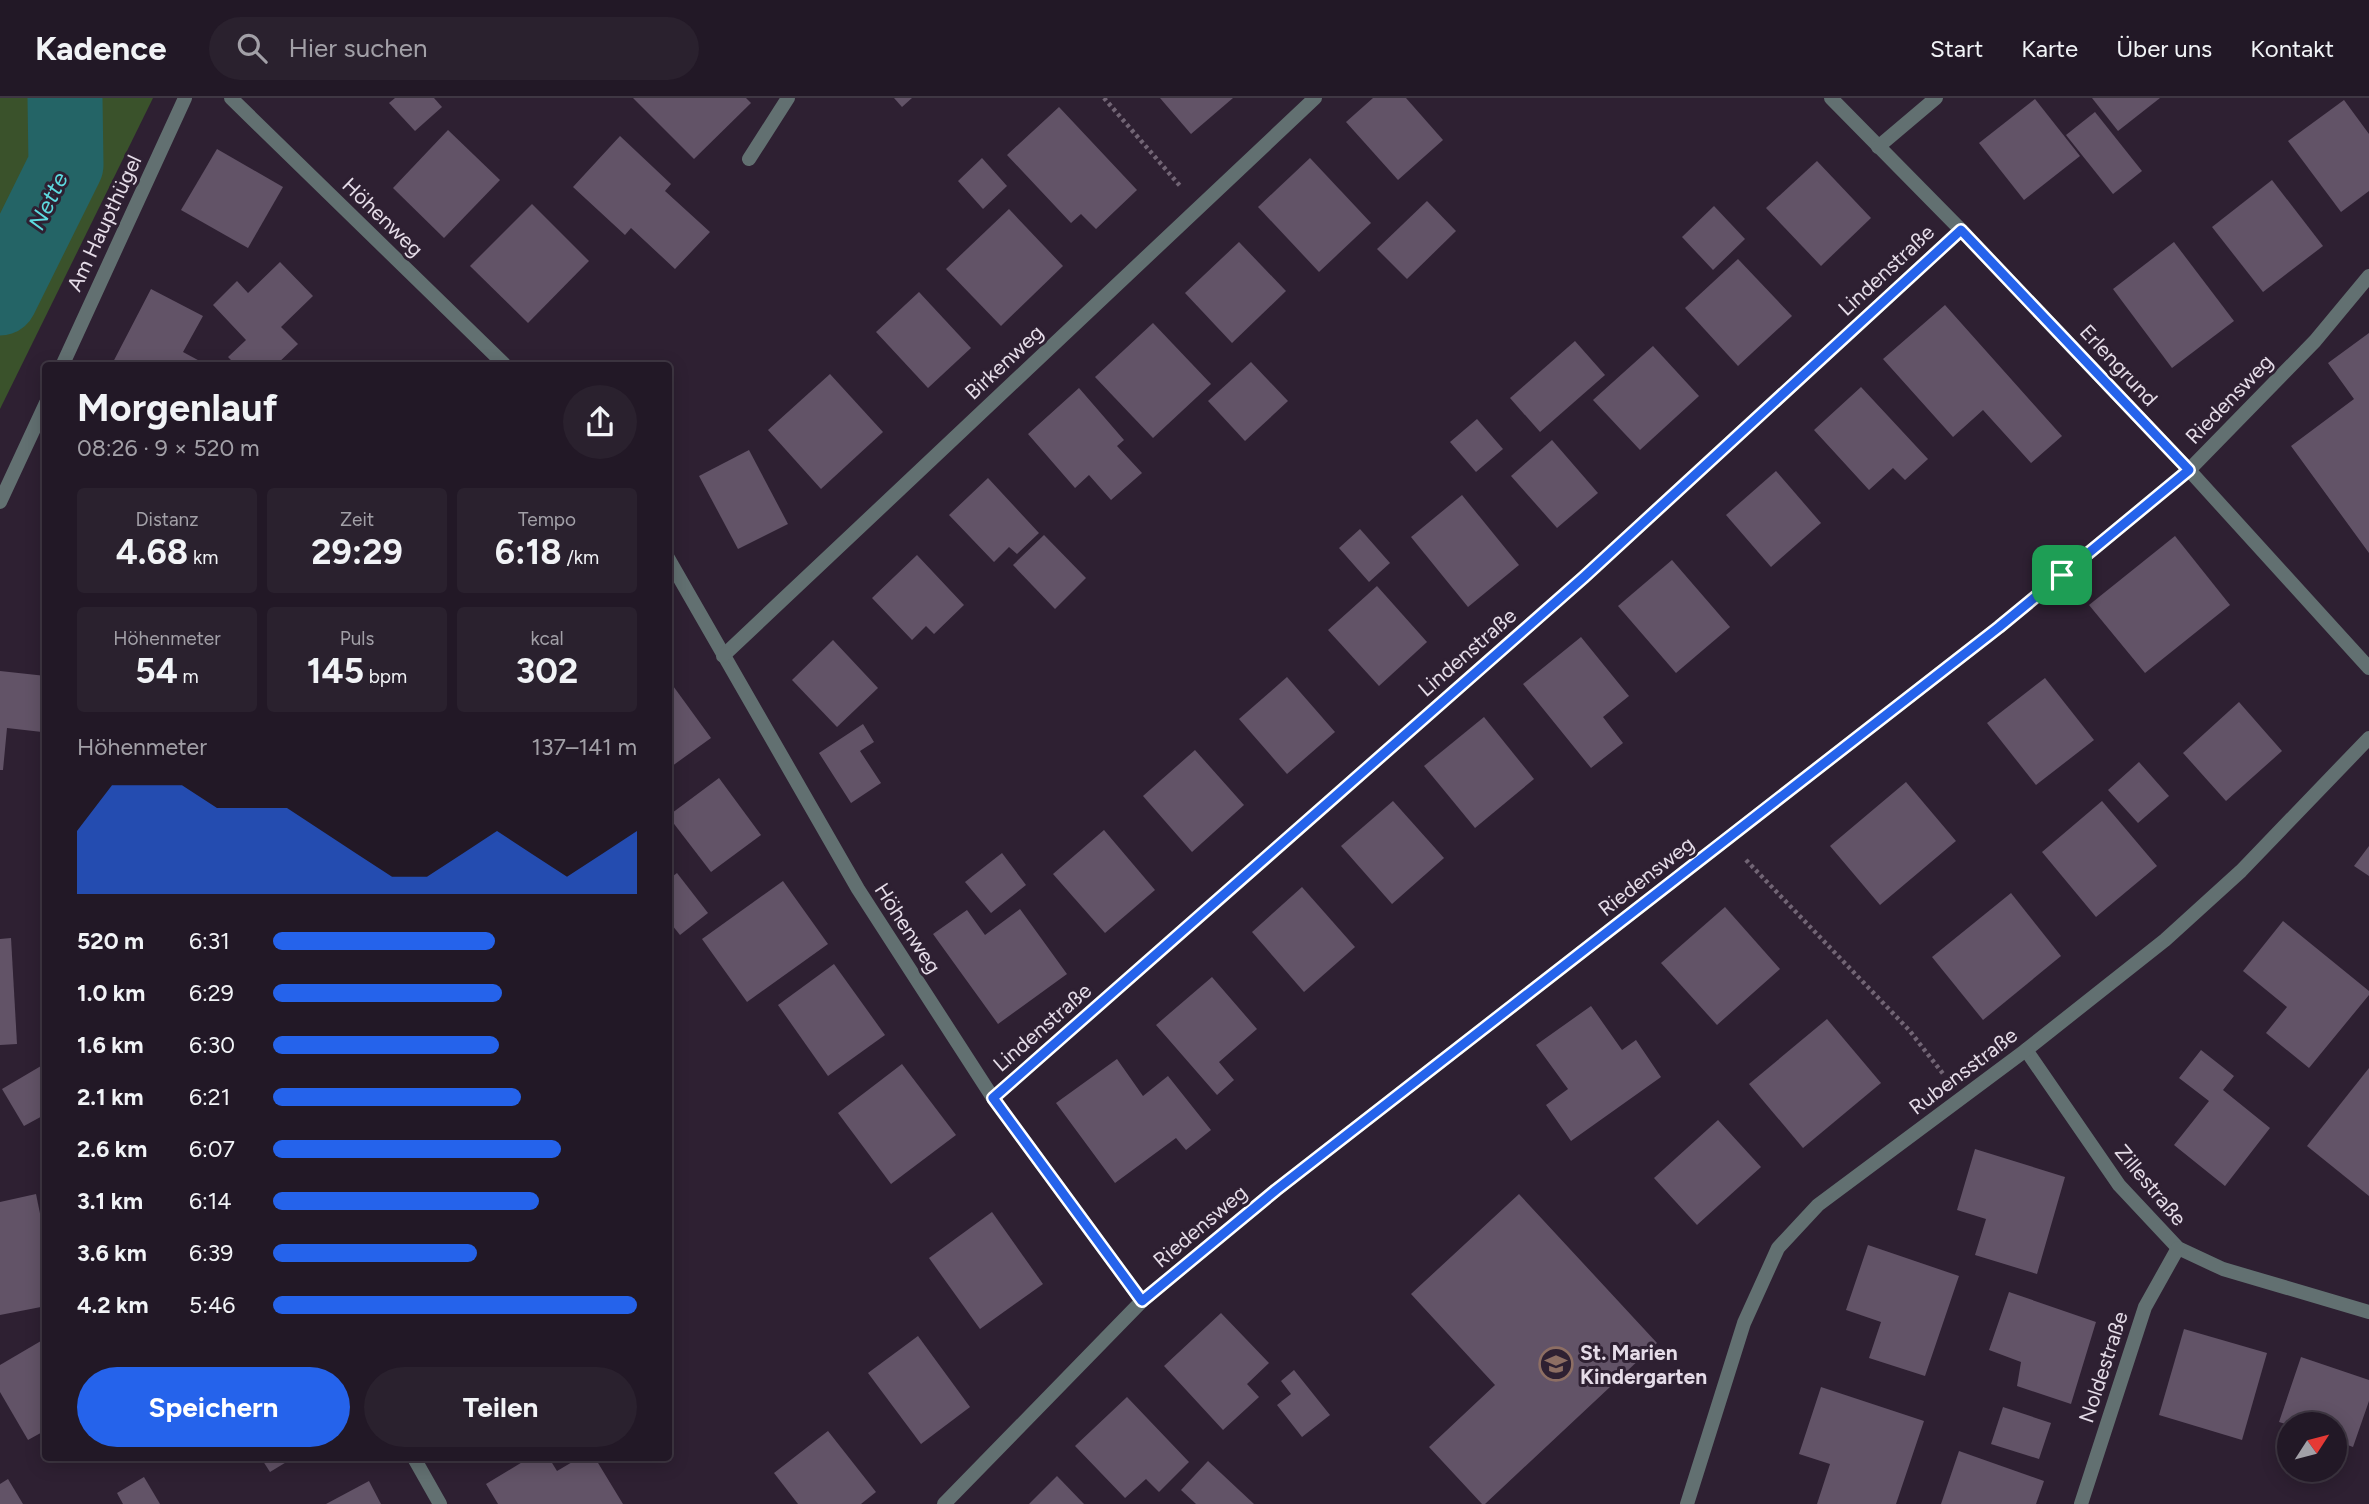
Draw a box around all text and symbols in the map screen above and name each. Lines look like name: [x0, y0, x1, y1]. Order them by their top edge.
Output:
search box: [209, 17, 699, 80]
text: Kadence: [35, 29, 167, 68]
icon: search: [233, 29, 271, 67]
text: Hier suchen: [289, 32, 427, 64]
text: Start: [1930, 34, 1983, 63]
text: Karte: [2021, 34, 2078, 63]
text: Über uns: [2116, 34, 2212, 63]
text: Kontakt: [2250, 34, 2334, 63]
street label: Am Haupthügel: [61, 151, 147, 295]
water label: Nette: [22, 167, 74, 234]
street label: Höhenweg: [337, 172, 429, 262]
street label: Lindenstraße: [1833, 219, 1939, 321]
street label: Erlengrund: [2075, 319, 2163, 411]
street label: Birkenweg: [960, 320, 1048, 404]
street label: Riedensweg: [2180, 349, 2278, 449]
text: Morgenlauf: [77, 385, 278, 431]
button: share: [563, 385, 637, 459]
text: 08:26 · 9 × 520 m: [77, 434, 260, 462]
text: Distanz: [135, 508, 199, 531]
text: Zeit: [340, 508, 374, 531]
text: Tempo: [518, 508, 576, 531]
text: 4.68: [116, 531, 188, 573]
text: 29:29: [311, 531, 403, 573]
text: 6:18: [495, 531, 562, 573]
pin: [2032, 545, 2092, 605]
text: km: [188, 546, 218, 569]
text: /km: [562, 546, 599, 569]
icon: arrive: [2043, 556, 2081, 594]
street label: Lindenstraße: [1413, 603, 1521, 701]
text: Höhenmeter: [113, 627, 221, 650]
text: Puls: [340, 627, 374, 650]
text: kcal: [530, 627, 564, 650]
text: 54: [135, 650, 178, 692]
text: 145: [307, 650, 364, 692]
text: 302: [516, 650, 578, 692]
text: m: [178, 665, 199, 688]
text: bpm: [364, 665, 407, 688]
text: Höhenmeter: [77, 733, 207, 761]
text: 137–141 m: [531, 733, 637, 761]
street label: Riedensweg: [1593, 831, 1699, 921]
street label: Höhenweg: [870, 878, 946, 978]
text: 520 m: [77, 927, 144, 955]
text: 6:31: [189, 927, 230, 955]
street label: Lindenstraße: [988, 978, 1096, 1076]
text: 1.0 km: [77, 979, 145, 1007]
text: 6:29: [189, 979, 234, 1007]
street label: Rubensstraße: [1904, 1022, 2022, 1120]
text: 1.6 km: [77, 1031, 144, 1059]
text: 6:30: [189, 1031, 235, 1059]
text: 2.1 km: [77, 1083, 144, 1111]
text: 6:21: [189, 1083, 230, 1111]
text: 2.6 km: [77, 1135, 147, 1163]
text: 6:07: [189, 1135, 235, 1163]
street label: Zillestraße: [2110, 1139, 2192, 1231]
street label: Riedensweg: [1148, 1180, 1252, 1272]
text: 3.1 km: [77, 1187, 143, 1215]
text: 6:14: [189, 1187, 232, 1215]
text: 3.6 km: [77, 1239, 147, 1267]
text: 6:39: [189, 1239, 233, 1267]
text: 4.2 km: [77, 1291, 148, 1319]
text: 5:46: [189, 1291, 235, 1319]
street label: Noldestraße: [2073, 1308, 2133, 1426]
place label: St. Marien Kindergarten: [1580, 1340, 1707, 1389]
school or university icon: St. Marien Kindergarten: [1537, 1345, 1575, 1383]
button: Speichern: [77, 1367, 350, 1447]
button: Teilen: [364, 1367, 637, 1447]
north arrow: [2277, 1412, 2347, 1482]
map controls: [2277, 1412, 2347, 1482]

